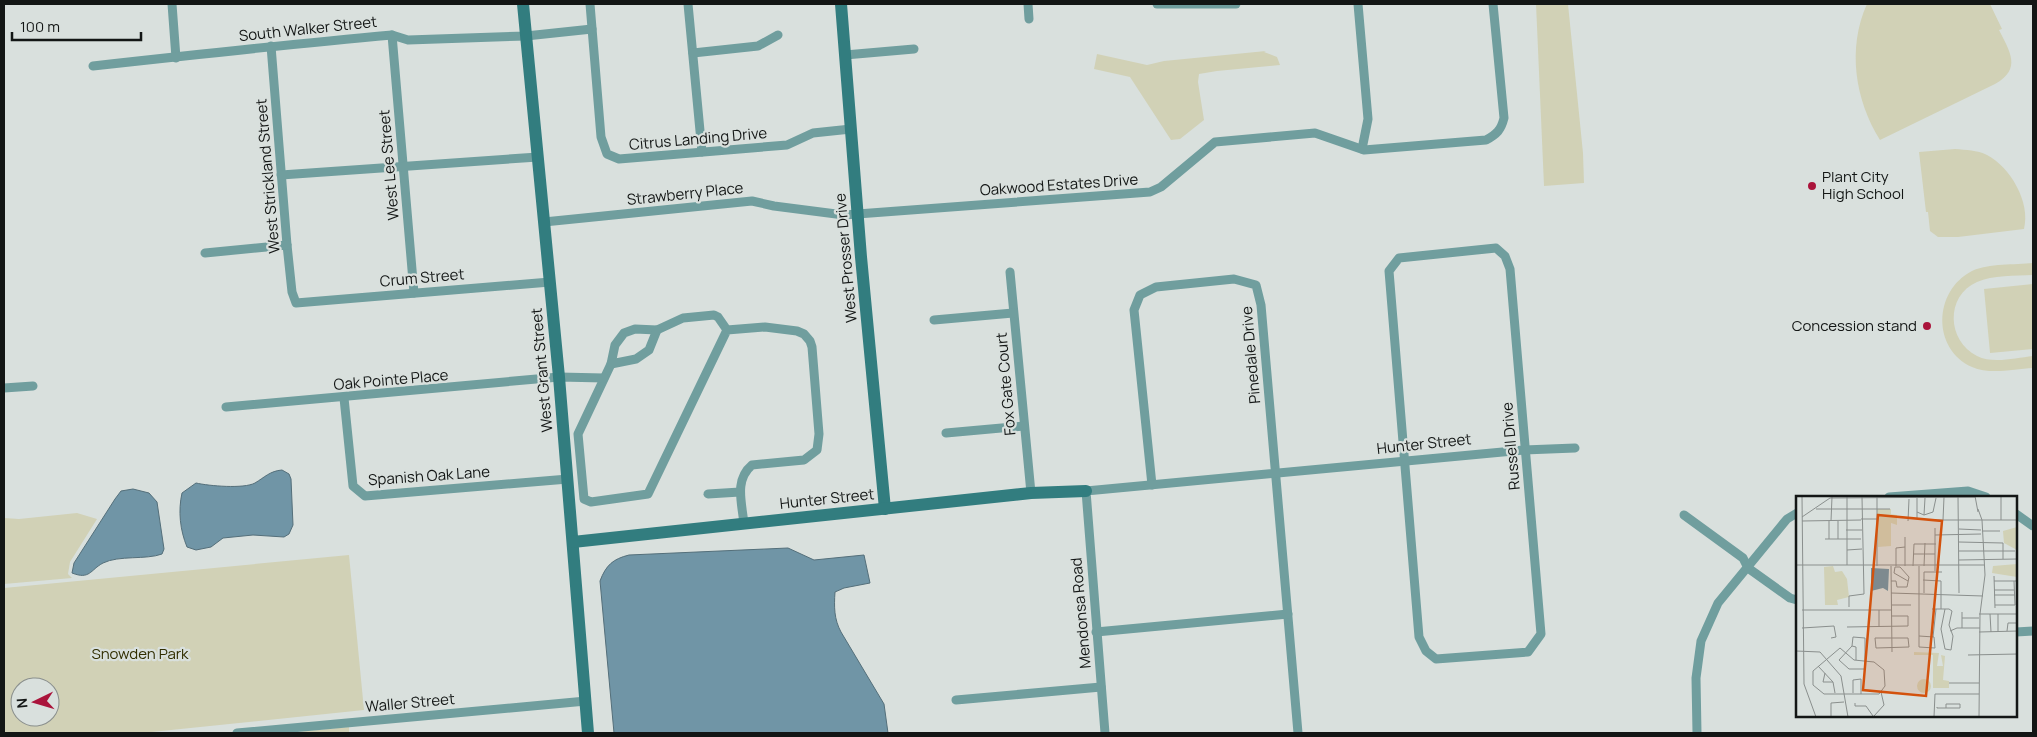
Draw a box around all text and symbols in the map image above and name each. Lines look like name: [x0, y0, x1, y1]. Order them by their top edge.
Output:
scale bar: [12, 10, 141, 42]
street label: South Walker Street: [238, 11, 378, 46]
text: 100 m: [20, 16, 60, 37]
street label: West Strickland Street: [250, 98, 285, 254]
street label: West Lee Street: [373, 109, 404, 221]
street label: Citrus Landing Drive: [628, 122, 768, 155]
place label: Plant City High School: [1822, 166, 1904, 204]
street label: Oakwood Estates Drive: [979, 168, 1139, 201]
street label: Strawberry Place: [626, 177, 744, 210]
marker: Plant City High School: [1806, 180, 1818, 192]
street label: West Prosser Drive: [829, 192, 862, 324]
street label: Crum Street: [379, 263, 465, 292]
street label: Pinedale Drive: [1236, 305, 1265, 405]
street label: West Grant Street: [526, 307, 557, 433]
place label: Concession stand: [1792, 315, 1917, 336]
marker: Concession stand: [1921, 320, 1933, 332]
street label: Fox Gate Court: [991, 332, 1020, 436]
street label: Oak Pointe Place: [333, 364, 449, 395]
street label: Russell Drive: [1496, 401, 1525, 491]
street label: Hunter Street: [1376, 428, 1472, 459]
street label: Spanish Oak Lane: [367, 461, 491, 490]
street label: Hunter Street: [779, 483, 875, 514]
inset map: [1796, 496, 2017, 717]
street label: Mendonsa Road: [1065, 557, 1096, 669]
park label: Snowden Park: [91, 643, 189, 664]
north arrow: [10, 677, 60, 727]
street label: Waller Street: [364, 688, 456, 717]
text: N: [12, 697, 31, 709]

